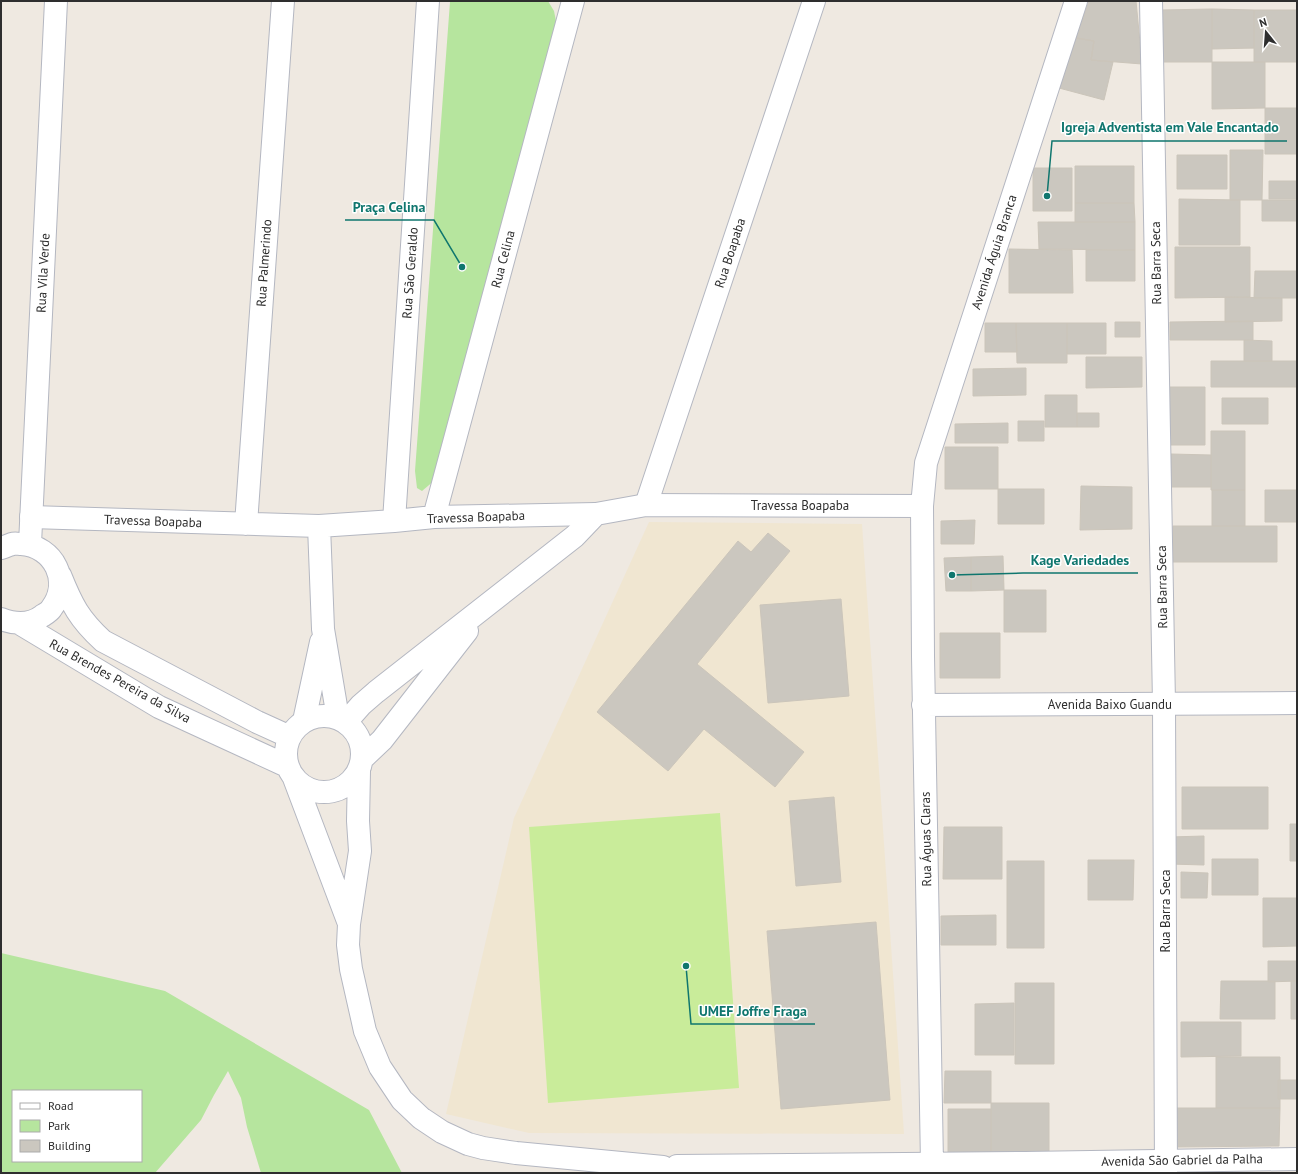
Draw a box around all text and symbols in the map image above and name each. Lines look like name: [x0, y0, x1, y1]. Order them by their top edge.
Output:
north arrow: [1246, 12, 1286, 52]
text: N: [1258, 15, 1269, 30]
callout: Igreja Adventista em Vale Encantado: [1052, 115, 1287, 141]
text: Igreja Adventista em Vale Encantado: [1061, 118, 1279, 136]
street label: Avenida Águia Branca: [967, 192, 1021, 312]
callout: Praça Celina: [345, 194, 434, 220]
text: Praça Celina: [353, 198, 425, 216]
street label: Rua Boapaba: [711, 216, 749, 290]
street label: Rua Palmerindo: [252, 219, 276, 307]
street label: Rua Barra Seca: [1147, 221, 1165, 305]
street label: Rua São Geraldo: [398, 227, 422, 319]
street label: Rua Celina: [487, 228, 519, 290]
street label: Rua Vila Verde: [32, 233, 54, 313]
street label: Travessa Boapaba: [751, 497, 849, 514]
street label: Travessa Boapaba: [427, 507, 525, 527]
street label: Travessa Boapaba: [104, 511, 202, 531]
street label: Rua Barra Seca: [1153, 545, 1171, 629]
callout: Kage Variedades: [1023, 547, 1138, 573]
text: Kage Variedades: [1031, 551, 1129, 569]
street label: Rua Brendes Pereira da Silva: [46, 635, 194, 727]
street label: Avenida Baixo Guandu: [1048, 696, 1172, 713]
street label: Rua Águas Claras: [917, 791, 935, 887]
street label: Rua Barra Seca: [1157, 869, 1174, 953]
callout: UMEF Joffre Fraga: [691, 998, 815, 1024]
text: UMEF Joffre Fraga: [699, 1002, 807, 1020]
legend: [12, 1090, 142, 1162]
text: Road: [48, 1098, 73, 1113]
text: Park: [48, 1118, 70, 1133]
text: Building: [48, 1138, 91, 1153]
street label: Avenida São Gabriel da Palha: [1101, 1150, 1263, 1170]

